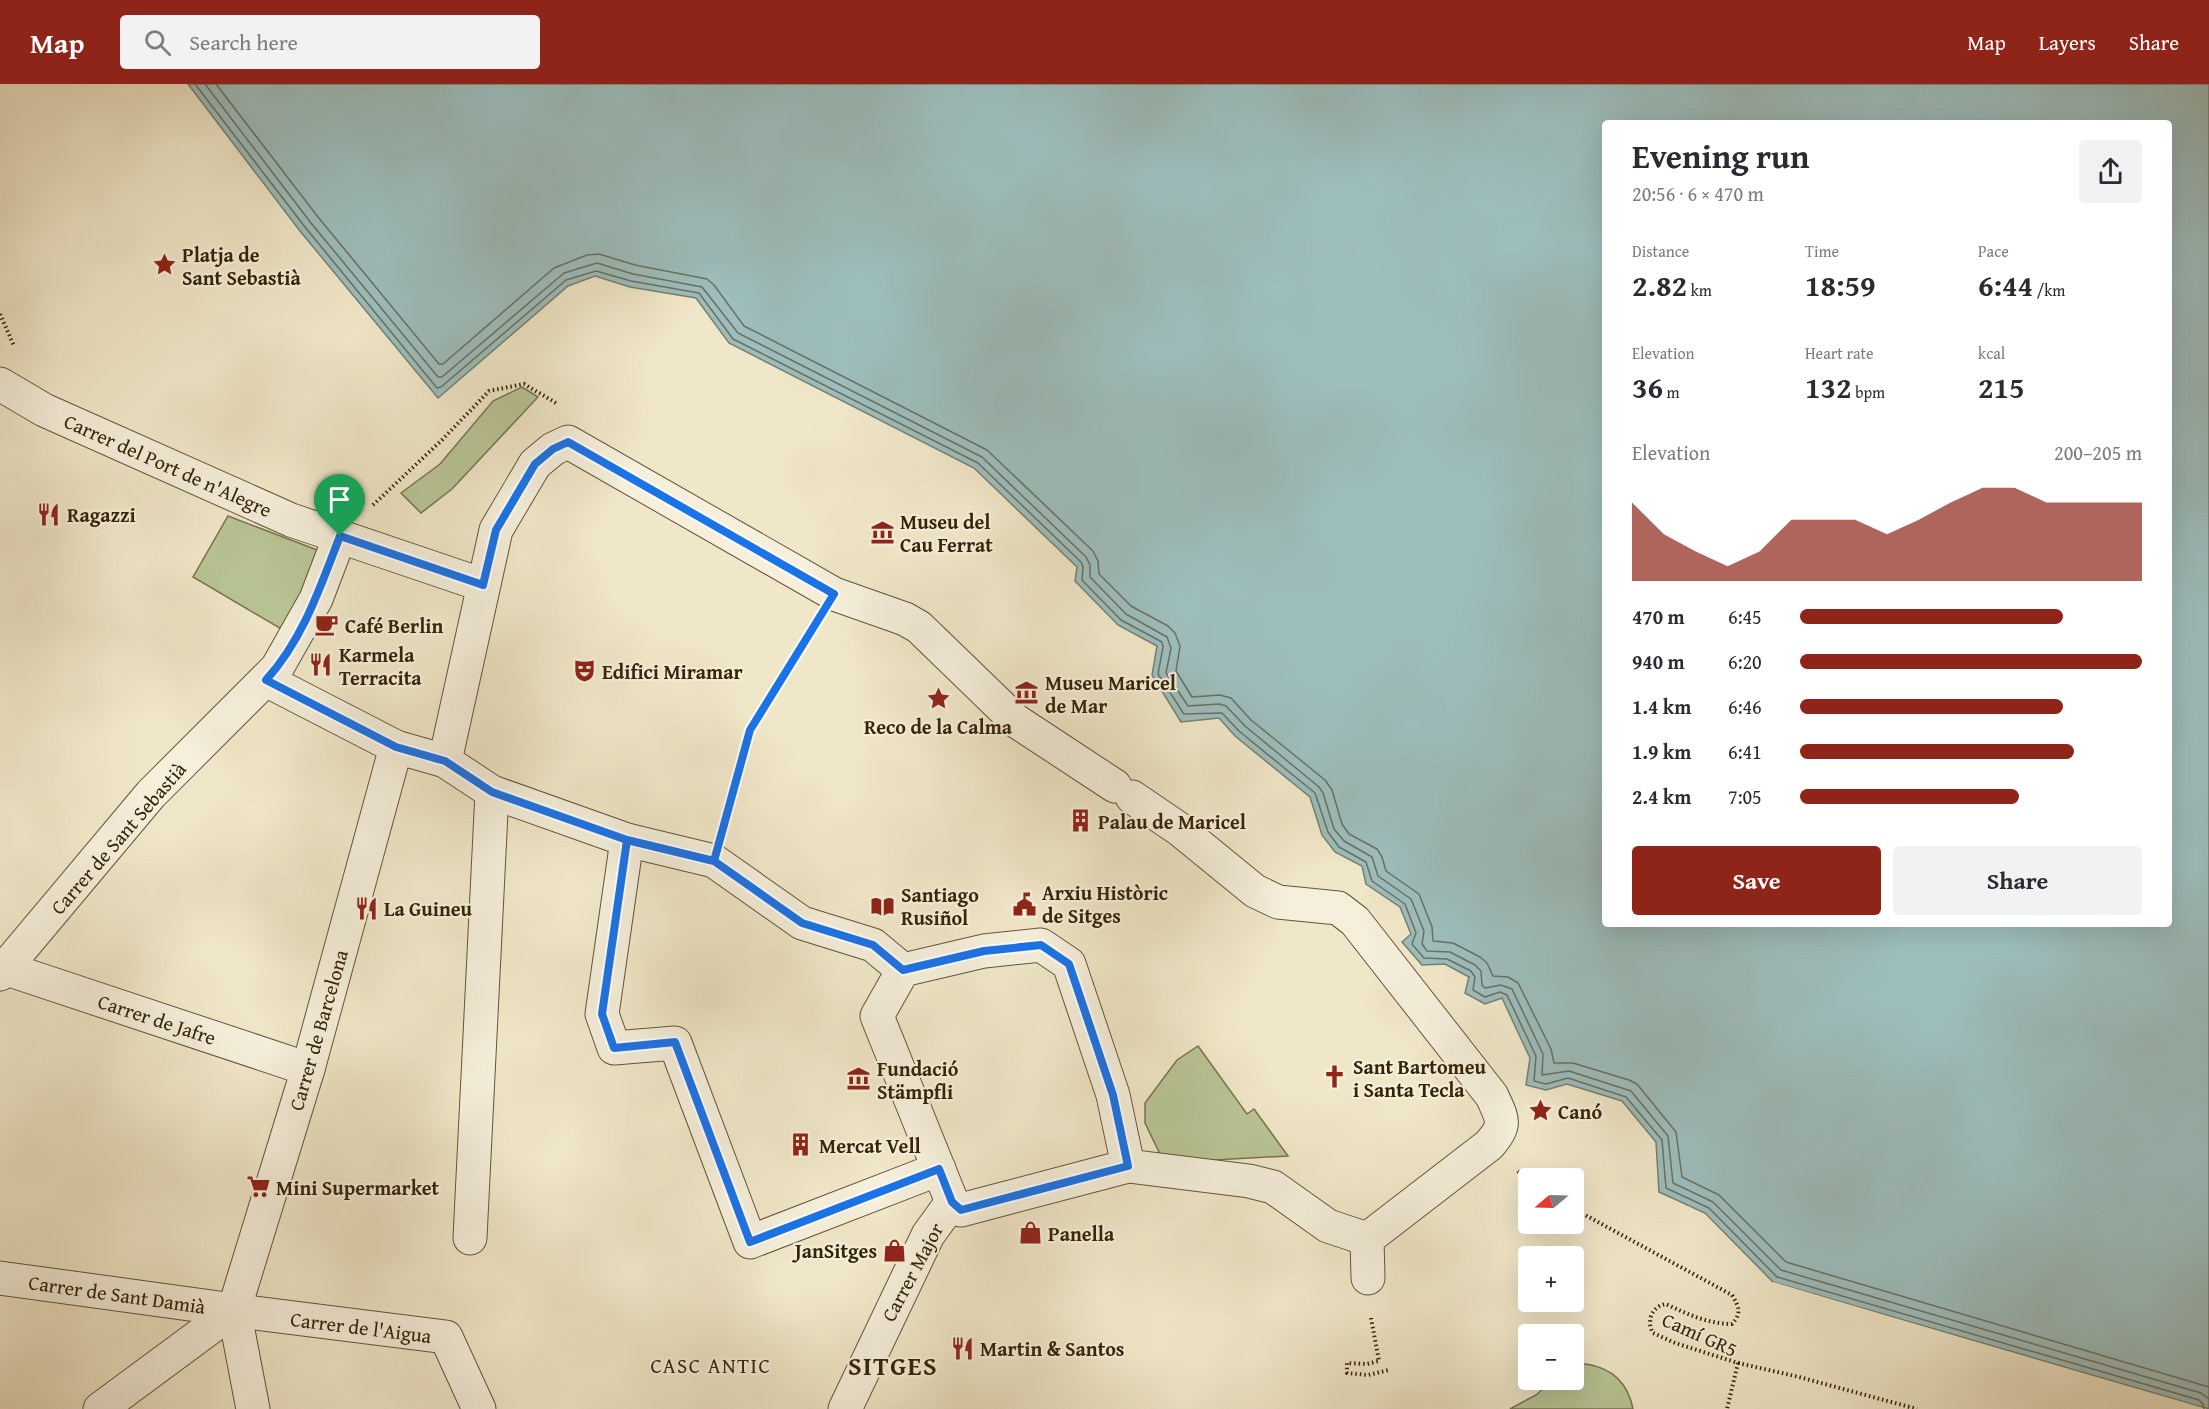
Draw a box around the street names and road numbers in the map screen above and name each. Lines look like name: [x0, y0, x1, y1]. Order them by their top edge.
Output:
street label: Carrer del Port de n'Alegre: [60, 406, 276, 524]
street label: Carrer de Sant Sebastià: [43, 755, 193, 921]
street label: Carrer de Barcelona: [281, 945, 355, 1114]
street label: Carrer de Jafre: [94, 986, 220, 1052]
street label: Carrer Major: [874, 1217, 950, 1327]
street label: Carrer de Sant Damià: [27, 1267, 208, 1321]
street label: Carrer de l'Aigua: [289, 1304, 434, 1350]
street label: Camí GR5: [1658, 1305, 1742, 1363]

